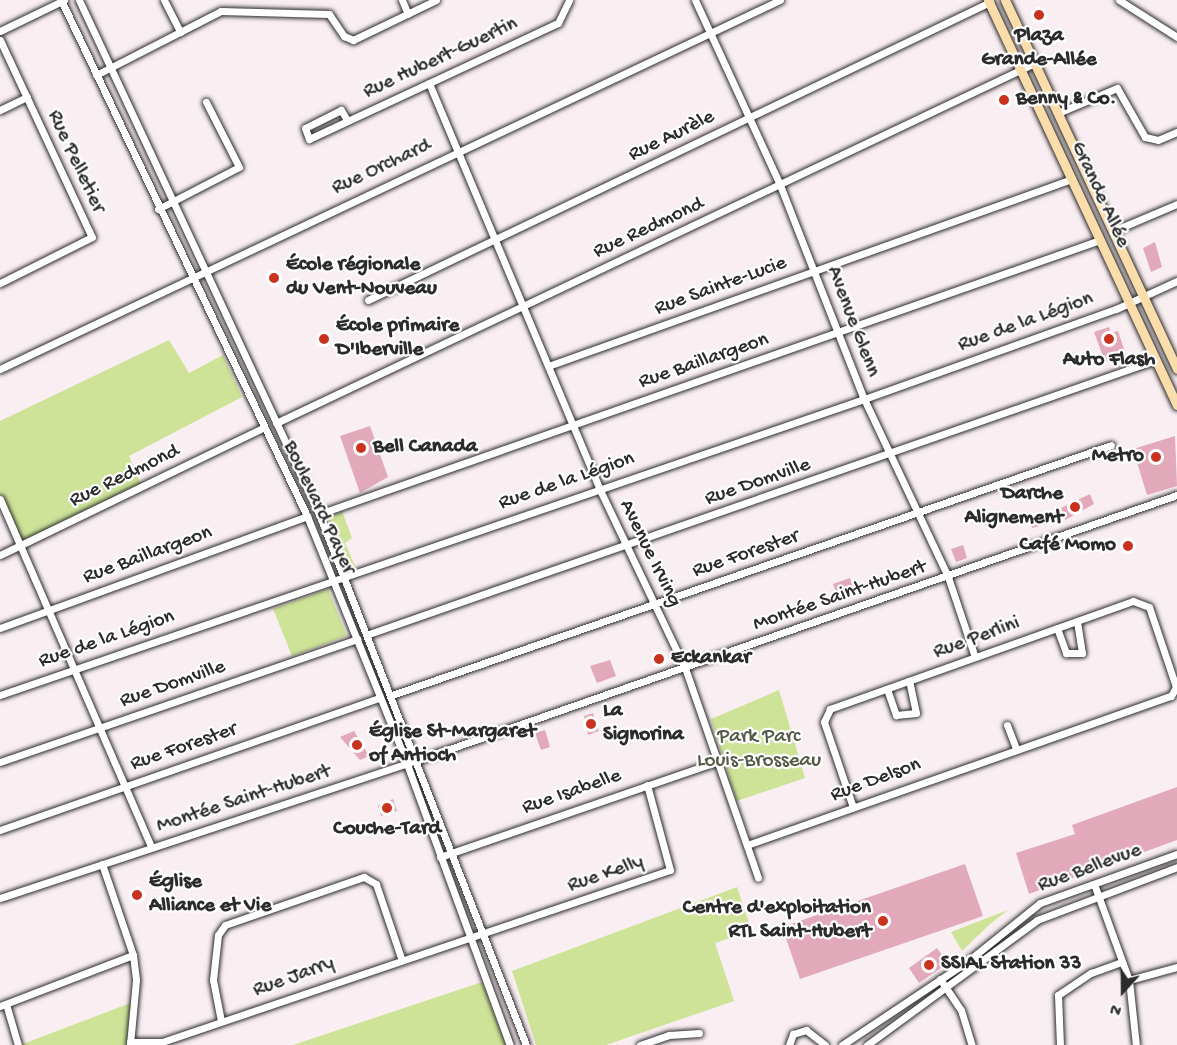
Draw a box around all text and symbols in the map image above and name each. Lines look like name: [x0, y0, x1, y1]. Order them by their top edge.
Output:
marker: Plaza Grande-Allée: [1032, 8, 1046, 22]
street label: Rue Hubert-Guertin: [360, 12, 522, 106]
place label: Plaza Grande-Allée: [981, 24, 1097, 74]
place label: Benny & Co.: [1016, 87, 1116, 113]
marker: Benny & Co.: [997, 93, 1011, 107]
street label: Rue Aurèle: [625, 105, 719, 169]
street label: Rue Pelletier: [40, 107, 110, 217]
street label: Rue Orchard: [328, 134, 436, 202]
street label: Grande Allée: [1064, 138, 1134, 252]
street label: Rue Redmond: [590, 192, 708, 266]
street label: Rue Sainte-Lucie: [652, 251, 790, 323]
place label: École régionale du Vent-Nouveau: [286, 253, 437, 303]
street label: Avenue Glenn: [819, 263, 885, 381]
marker: École régionale du Vent-Nouveau: [267, 271, 281, 285]
street label: Rue de la Légion: [955, 287, 1097, 359]
place label: École primaire D'Iberville: [336, 314, 459, 364]
street label: Rue Baillargeon: [636, 328, 772, 396]
marker: École primaire D'Iberville: [317, 332, 331, 346]
marker: Auto Flash: [1102, 332, 1116, 346]
place label: Auto Flash: [1063, 348, 1155, 374]
place label: Bell Canada: [373, 435, 477, 461]
street label: Boulevard Payer: [276, 437, 360, 579]
street label: Rue Redmond: [66, 440, 184, 514]
marker: Bell Canada: [354, 441, 368, 455]
place label: Metro: [1092, 444, 1144, 470]
street label: Rue de la Légion: [496, 447, 638, 517]
marker: Metro: [1149, 450, 1163, 464]
street label: Rue Domville: [702, 453, 814, 513]
place label: Darche Alignement: [964, 482, 1063, 532]
street label: Avenue Irving: [612, 496, 686, 612]
marker: Darche Alignement: [1068, 500, 1082, 514]
street label: Rue Baillargeon: [80, 521, 216, 591]
street label: Rue Forester: [689, 525, 803, 585]
place label: Café Momo: [1019, 533, 1116, 559]
marker: Café Momo: [1121, 539, 1135, 553]
street label: Montée Saint-Hubert: [750, 556, 930, 638]
street label: Rue de la Légion: [36, 605, 178, 675]
street label: Rue Perlini: [930, 612, 1024, 666]
place label: Eckankar: [671, 646, 751, 672]
marker: Eckankar: [652, 652, 666, 666]
street label: Rue Domville: [117, 655, 229, 715]
place label: La Signorina: [603, 699, 684, 749]
marker: La Signorina: [584, 717, 598, 731]
street label: Rue Forester: [127, 718, 241, 778]
place label: Église St-Margaret of Antioch: [369, 720, 536, 770]
park label: Park Parc Louis-Brosseau: [697, 725, 821, 775]
marker: Église St-Margaret of Antioch: [350, 738, 364, 752]
street label: Rue Delson: [827, 753, 925, 809]
street label: Montée Saint-Hubert: [154, 760, 334, 840]
street label: Rue Isabelle: [519, 764, 625, 822]
marker: Couche-Tard: [380, 801, 394, 815]
place label: Couche-Tard: [333, 817, 441, 843]
street label: Rue Bellevue: [1035, 839, 1145, 899]
street label: Rue Kelly: [565, 850, 647, 900]
place label: Église Alliance et Vie: [149, 870, 271, 920]
marker: Église Alliance et Vie: [130, 888, 144, 902]
place label: Centre d'exploitation RTL Saint-Hubert: [683, 896, 871, 946]
marker: Centre d'exploitation RTL Saint-Hubert: [876, 914, 890, 928]
street label: Rue Jarry: [250, 952, 338, 1004]
place label: SSIAL Station 33: [941, 952, 1081, 978]
marker: SSIAL Station 33: [922, 958, 936, 972]
north arrow: [1093, 961, 1153, 1021]
text: N: [1108, 998, 1125, 1019]

